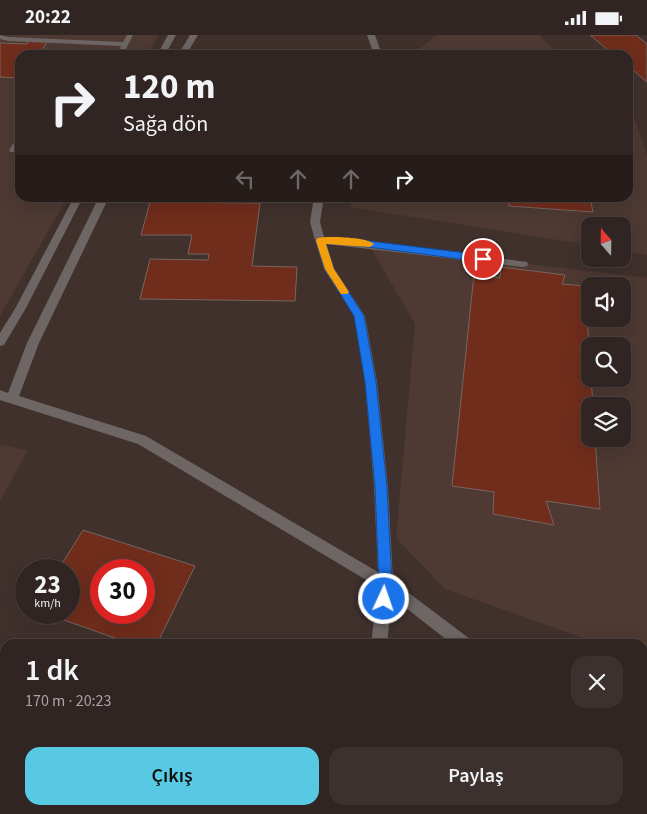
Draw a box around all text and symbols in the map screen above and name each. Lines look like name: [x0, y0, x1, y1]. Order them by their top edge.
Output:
text: 20:22: [25, 4, 71, 31]
text: 120 m: [123, 62, 215, 112]
icon: right: [40, 70, 105, 135]
text: Sağa dön: [123, 108, 208, 140]
icon: left: [231, 165, 259, 193]
icon: ahead: [284, 165, 312, 193]
icon: ahead: [337, 165, 365, 193]
icon: right: [390, 165, 418, 193]
north arrow: [581, 217, 631, 267]
map controls: [581, 217, 631, 447]
pin: [462, 238, 504, 280]
icon: arrive: [469, 245, 497, 273]
button: sound: [581, 277, 631, 327]
button: search: [581, 337, 631, 387]
button: layers: [581, 397, 631, 447]
speed limit sign: 30: [90, 559, 155, 624]
text: 23: [34, 567, 61, 603]
position arrow: [357, 572, 409, 624]
text: km/h: [34, 595, 61, 612]
text: 1 dk: [25, 649, 79, 692]
button: close: [571, 656, 623, 708]
text: 170 m · 20:23: [25, 690, 112, 712]
button: Çıkış: [25, 747, 319, 805]
button: Paylaş: [329, 747, 623, 805]

